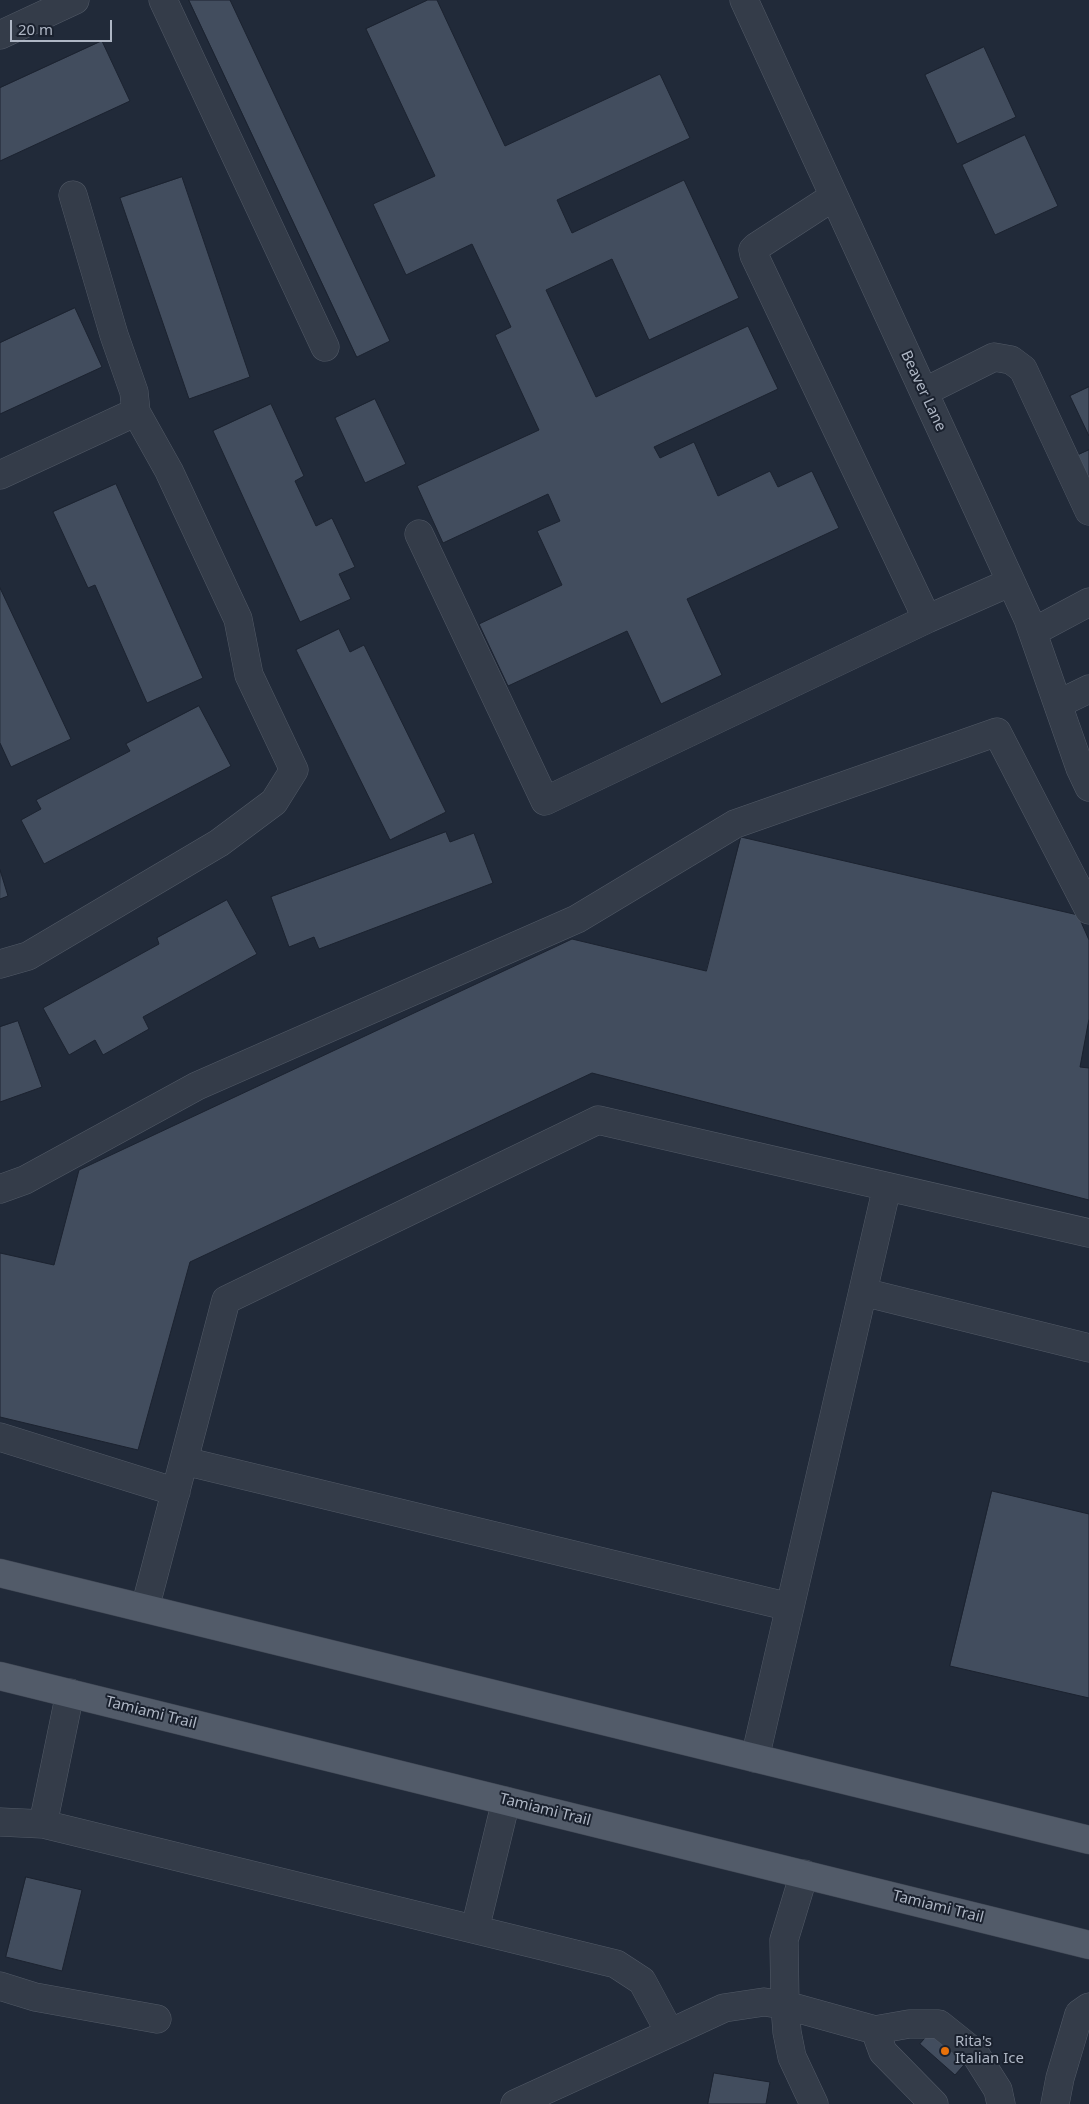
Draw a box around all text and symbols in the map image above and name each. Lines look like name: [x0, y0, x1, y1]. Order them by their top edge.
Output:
scale bar: [12, 10, 115, 42]
text: 20 m: [18, 19, 53, 39]
street label: Beaver Lane: [897, 348, 949, 434]
street label: Tamiami Trail: [104, 1693, 198, 1733]
street label: Tamiami Trail: [498, 1790, 592, 1830]
street label: Tamiami Trail: [891, 1887, 985, 1927]
place label: Rita's Italian Ice: [955, 2033, 1024, 2068]
marker: Rita's Italian Ice: [939, 2045, 951, 2057]

